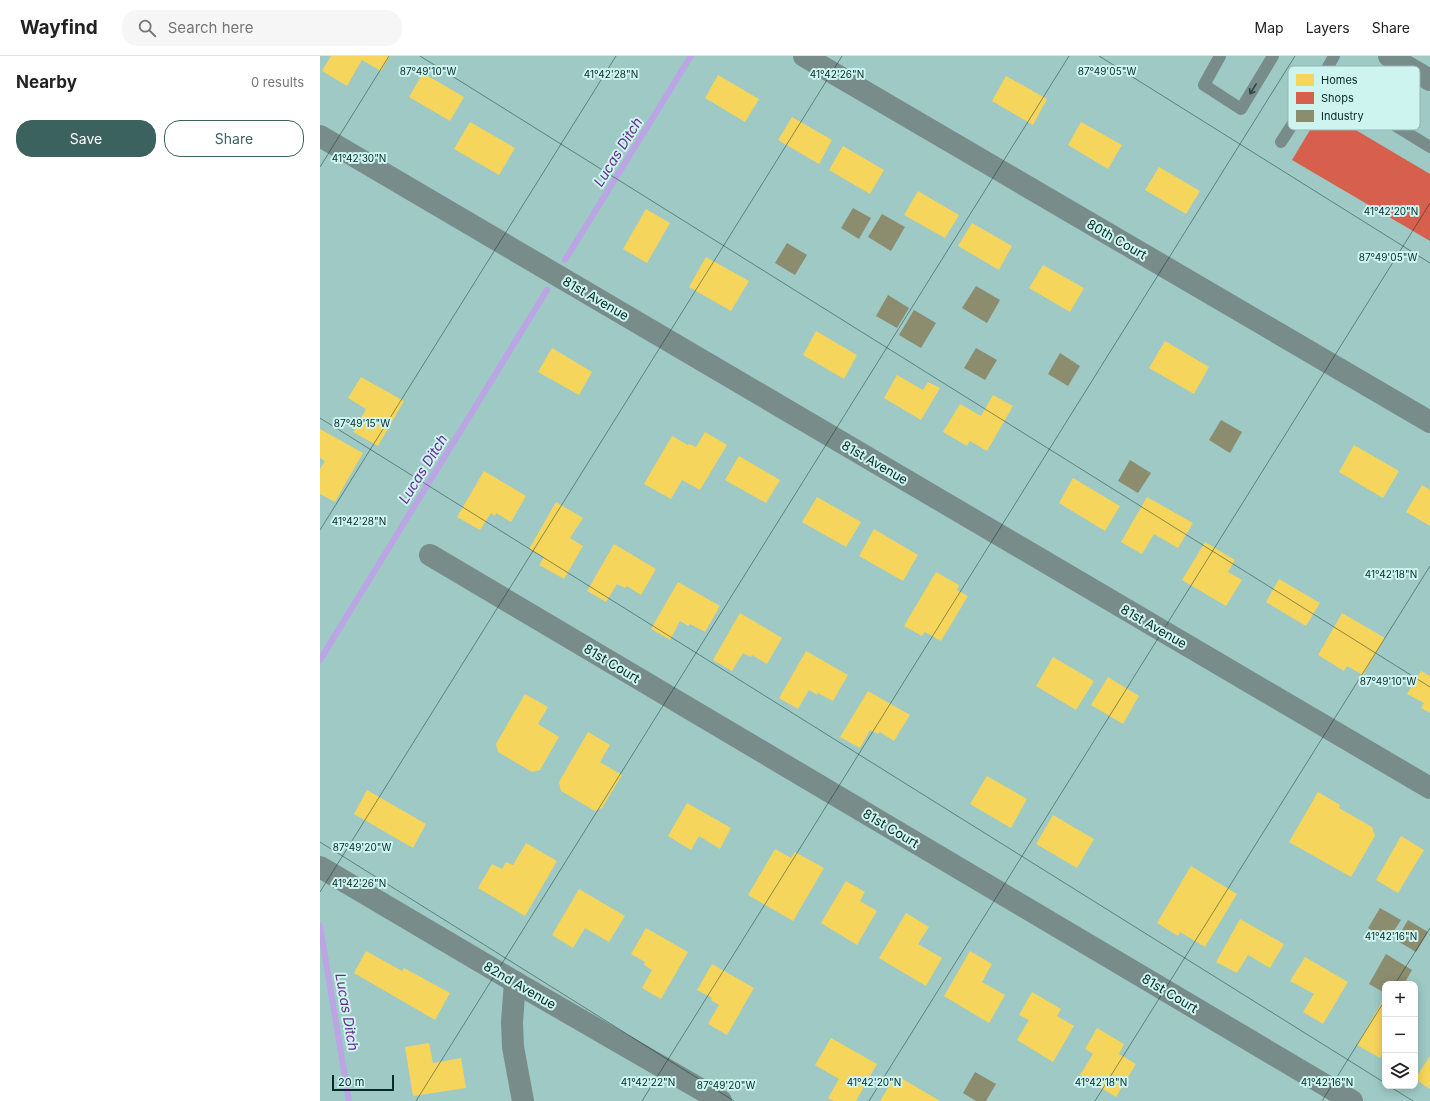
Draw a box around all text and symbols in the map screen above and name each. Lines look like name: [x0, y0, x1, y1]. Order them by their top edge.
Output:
search box: [122, 10, 402, 46]
text: Wayfind: [20, 16, 98, 39]
icon: search: [136, 17, 158, 39]
text: Search here: [168, 18, 253, 37]
text: Map: [1255, 19, 1284, 36]
text: Layers: [1306, 19, 1350, 36]
text: Share: [1372, 19, 1410, 36]
text: 87°49'10"W: [400, 65, 456, 77]
text: 87°49'05"W: [1078, 65, 1136, 77]
legend: [1288, 66, 1420, 130]
text: 41°42'28"N: [584, 68, 638, 80]
text: 41°42'26"N: [810, 68, 864, 80]
text: Nearby: [16, 72, 77, 92]
text: Homes: [1321, 73, 1358, 87]
text: 0 results: [251, 74, 304, 90]
one-way arrow: [1249, 83, 1257, 94]
text: Shops: [1321, 91, 1354, 105]
text: Industry: [1321, 109, 1364, 123]
water label: Lucas Ditch: [590, 114, 646, 189]
button: Save: [16, 120, 156, 157]
button: Share: [164, 120, 304, 157]
text: 41°42'30"N: [332, 152, 386, 164]
text: 41°42'20"N: [1364, 205, 1418, 217]
street label: 80th Court: [1084, 215, 1150, 263]
text: 87°49'05"W: [1359, 251, 1417, 263]
street label: 81st Avenue: [560, 273, 632, 323]
text: 87°49'15"W: [334, 417, 390, 429]
water label: Lucas Ditch: [395, 431, 451, 506]
street label: 81st Avenue: [839, 437, 911, 487]
text: 41°42'28"N: [332, 515, 386, 527]
text: 41°42'18"N: [1365, 568, 1417, 580]
street label: 81st Avenue: [1118, 601, 1190, 651]
street label: 81st Court: [581, 640, 643, 686]
text: 87°49'10"W: [1360, 675, 1416, 687]
street label: 81st Court: [860, 805, 922, 851]
text: 87°49'20"W: [333, 841, 391, 853]
text: 41°42'26"N: [332, 877, 386, 889]
text: 41°42'16"N: [1365, 930, 1417, 942]
street label: 82nd Avenue: [481, 958, 559, 1012]
street label: 81st Court: [1139, 970, 1201, 1016]
water label: Lucas Ditch: [332, 972, 363, 1052]
map controls: [1382, 981, 1418, 1089]
button: +: [1382, 981, 1418, 1017]
button: −: [1382, 1017, 1418, 1053]
button: layers: [1382, 1053, 1418, 1089]
scale bar: [332, 1073, 394, 1092]
text: 20 m: [338, 1075, 364, 1089]
text: 41°42'22"N: [621, 1076, 675, 1088]
text: 41°42'20"N: [847, 1076, 901, 1088]
text: 41°42'18"N: [1075, 1076, 1127, 1088]
text: 41°42'16"N: [1301, 1076, 1353, 1088]
text: 87°49'20"W: [697, 1079, 755, 1091]

